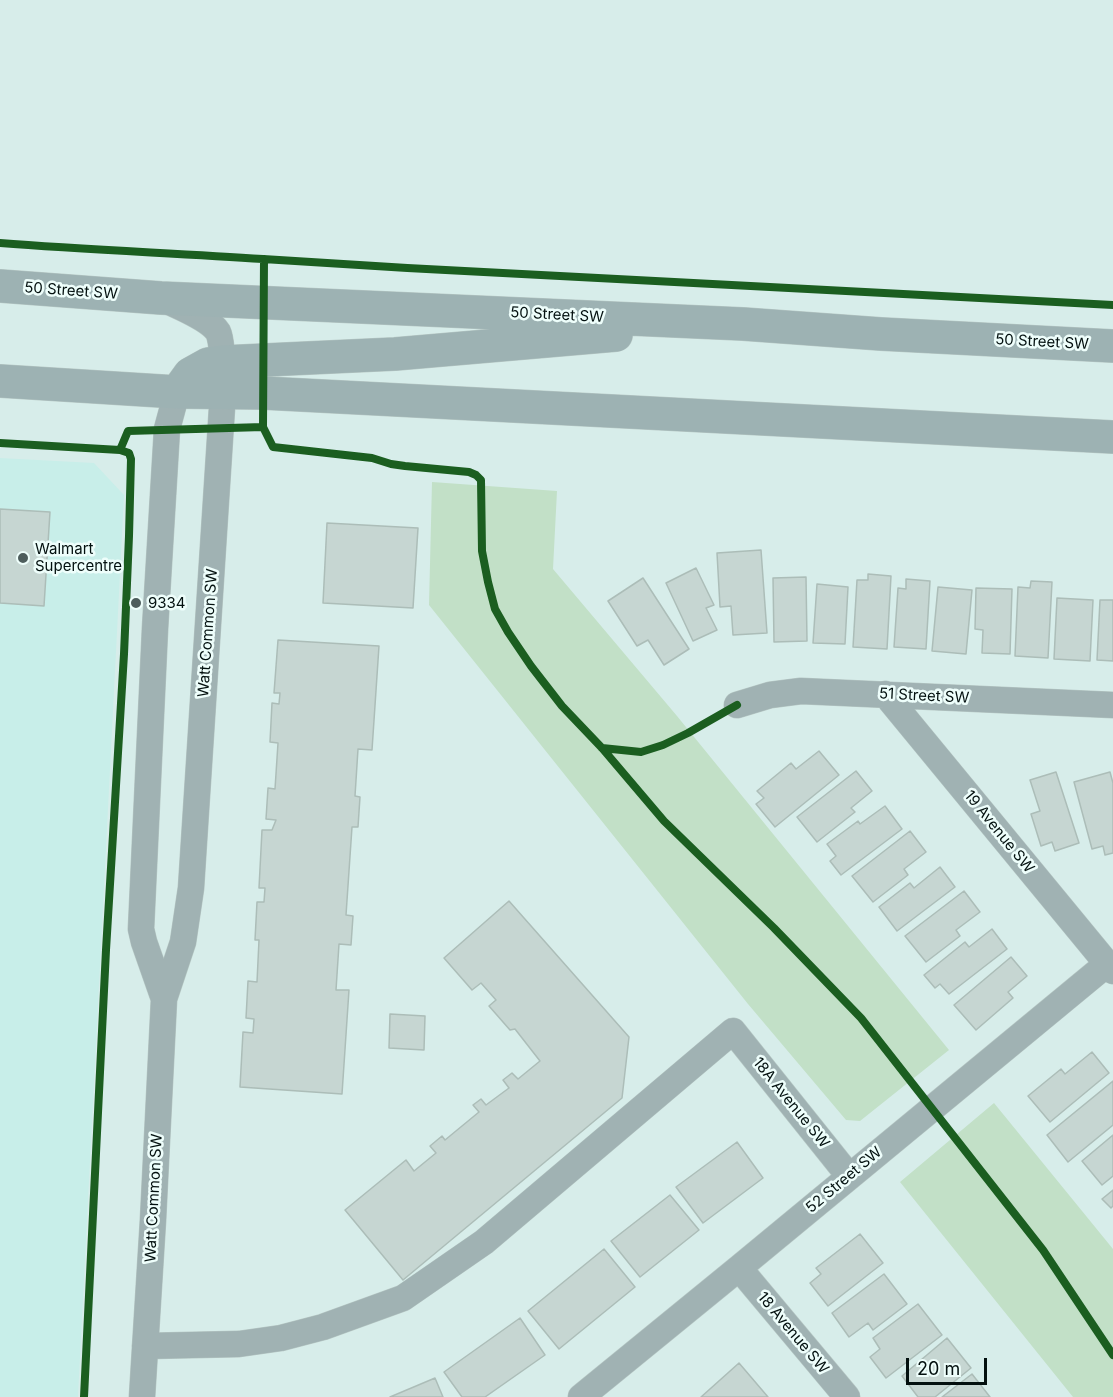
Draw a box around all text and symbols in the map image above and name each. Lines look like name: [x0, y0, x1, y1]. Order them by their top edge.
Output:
street label: 50 Street SW: [24, 279, 118, 303]
street label: 50 Street SW: [510, 304, 604, 326]
street label: 50 Street SW: [995, 331, 1089, 353]
place label: Walmart Supercentre: [35, 540, 122, 575]
marker: Walmart Supercentre: [16, 551, 30, 565]
street label: Watt Common SW: [195, 568, 221, 698]
place label: 9334: [148, 594, 186, 612]
marker: 9334: [129, 596, 143, 610]
street label: 51 Street SW: [878, 685, 970, 707]
street label: 19 Avenue SW: [960, 787, 1038, 877]
street label: 18A Avenue SW: [749, 1054, 833, 1152]
street label: Watt Common SW: [142, 1133, 166, 1263]
street label: 52 Street SW: [802, 1143, 886, 1217]
street label: 18 Avenue SW: [754, 1289, 832, 1377]
scale bar: [909, 1346, 990, 1384]
text: 20 m: [917, 1358, 960, 1379]

